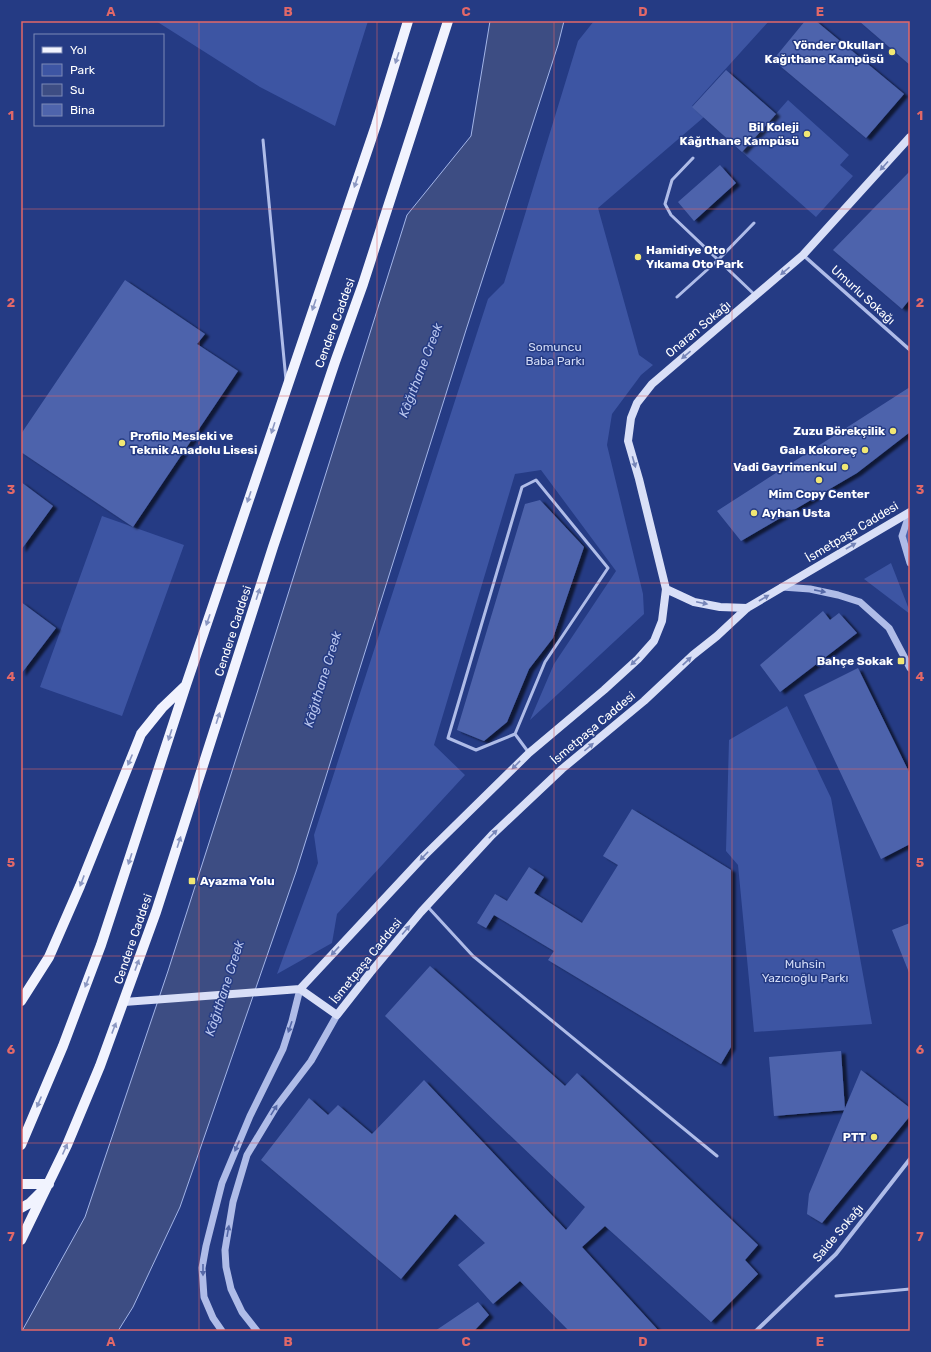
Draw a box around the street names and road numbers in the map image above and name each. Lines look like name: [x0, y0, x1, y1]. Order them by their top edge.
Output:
street label: Umurlu Sokağı: [828, 263, 898, 327]
street label: Cendere Caddesi: [312, 276, 358, 370]
street label: Onaran Sokağı: [663, 298, 733, 360]
street label: İsmetpaşa Caddesi: [803, 499, 901, 565]
street label: Cendere Caddesi: [212, 584, 254, 678]
street label: İsmetpaşa Caddesi: [548, 689, 638, 767]
street label: Cendere Caddesi: [111, 892, 155, 986]
street label: İsmetpaşa Caddesi: [327, 916, 405, 1006]
street label: Saide Sokağı: [810, 1201, 866, 1265]

